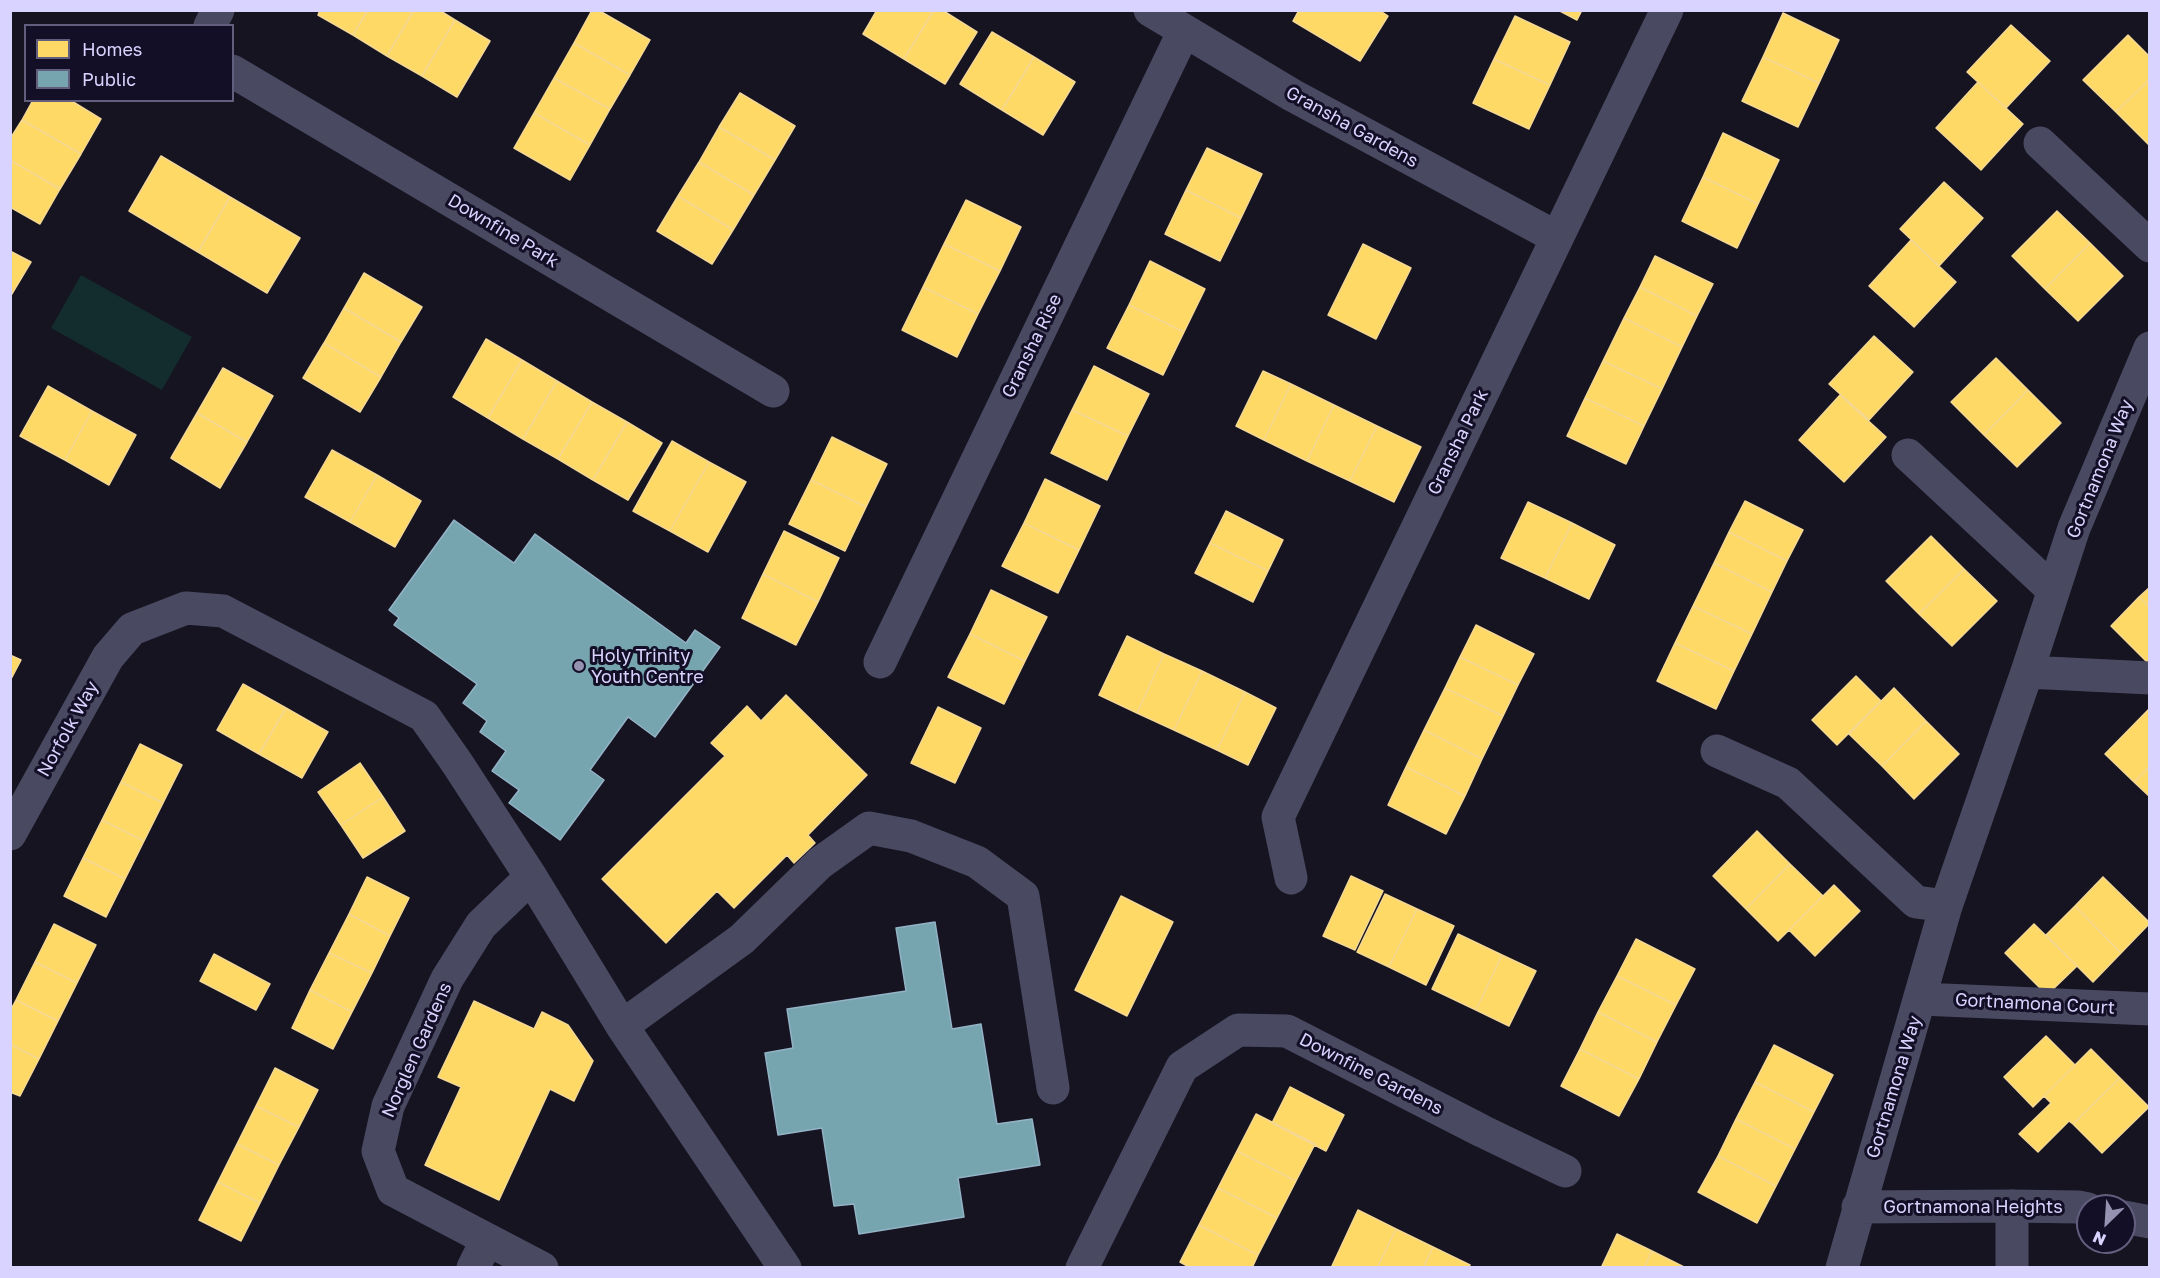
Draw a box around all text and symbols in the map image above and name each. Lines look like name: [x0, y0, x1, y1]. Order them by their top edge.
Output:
legend: [24, 24, 234, 102]
text: Homes: [82, 38, 142, 60]
text: Public: [82, 68, 136, 90]
street label: Gransha Gardens: [1282, 82, 1422, 172]
street label: Downfine Park: [444, 189, 562, 273]
street label: Gransha Rise: [998, 290, 1066, 402]
street label: Gransha Park: [1423, 386, 1493, 498]
street label: Gortnamona Way: [2062, 396, 2138, 542]
place label: Holy Trinity Youth Centre: [591, 645, 704, 688]
marker: Holy Trinity Youth Centre: [572, 659, 586, 673]
street label: Norfolk Way: [33, 677, 103, 781]
street label: Norglen Gardens: [377, 979, 457, 1121]
street label: Gortnamona Court: [1954, 989, 2116, 1019]
street label: Gortnamona Way: [1862, 1013, 1926, 1161]
street label: Downfine Gardens: [1296, 1028, 1446, 1120]
north arrow: [2076, 1194, 2136, 1254]
street label: Gortnamona Heights: [1883, 1196, 2063, 1218]
text: N: [2090, 1227, 2109, 1250]

